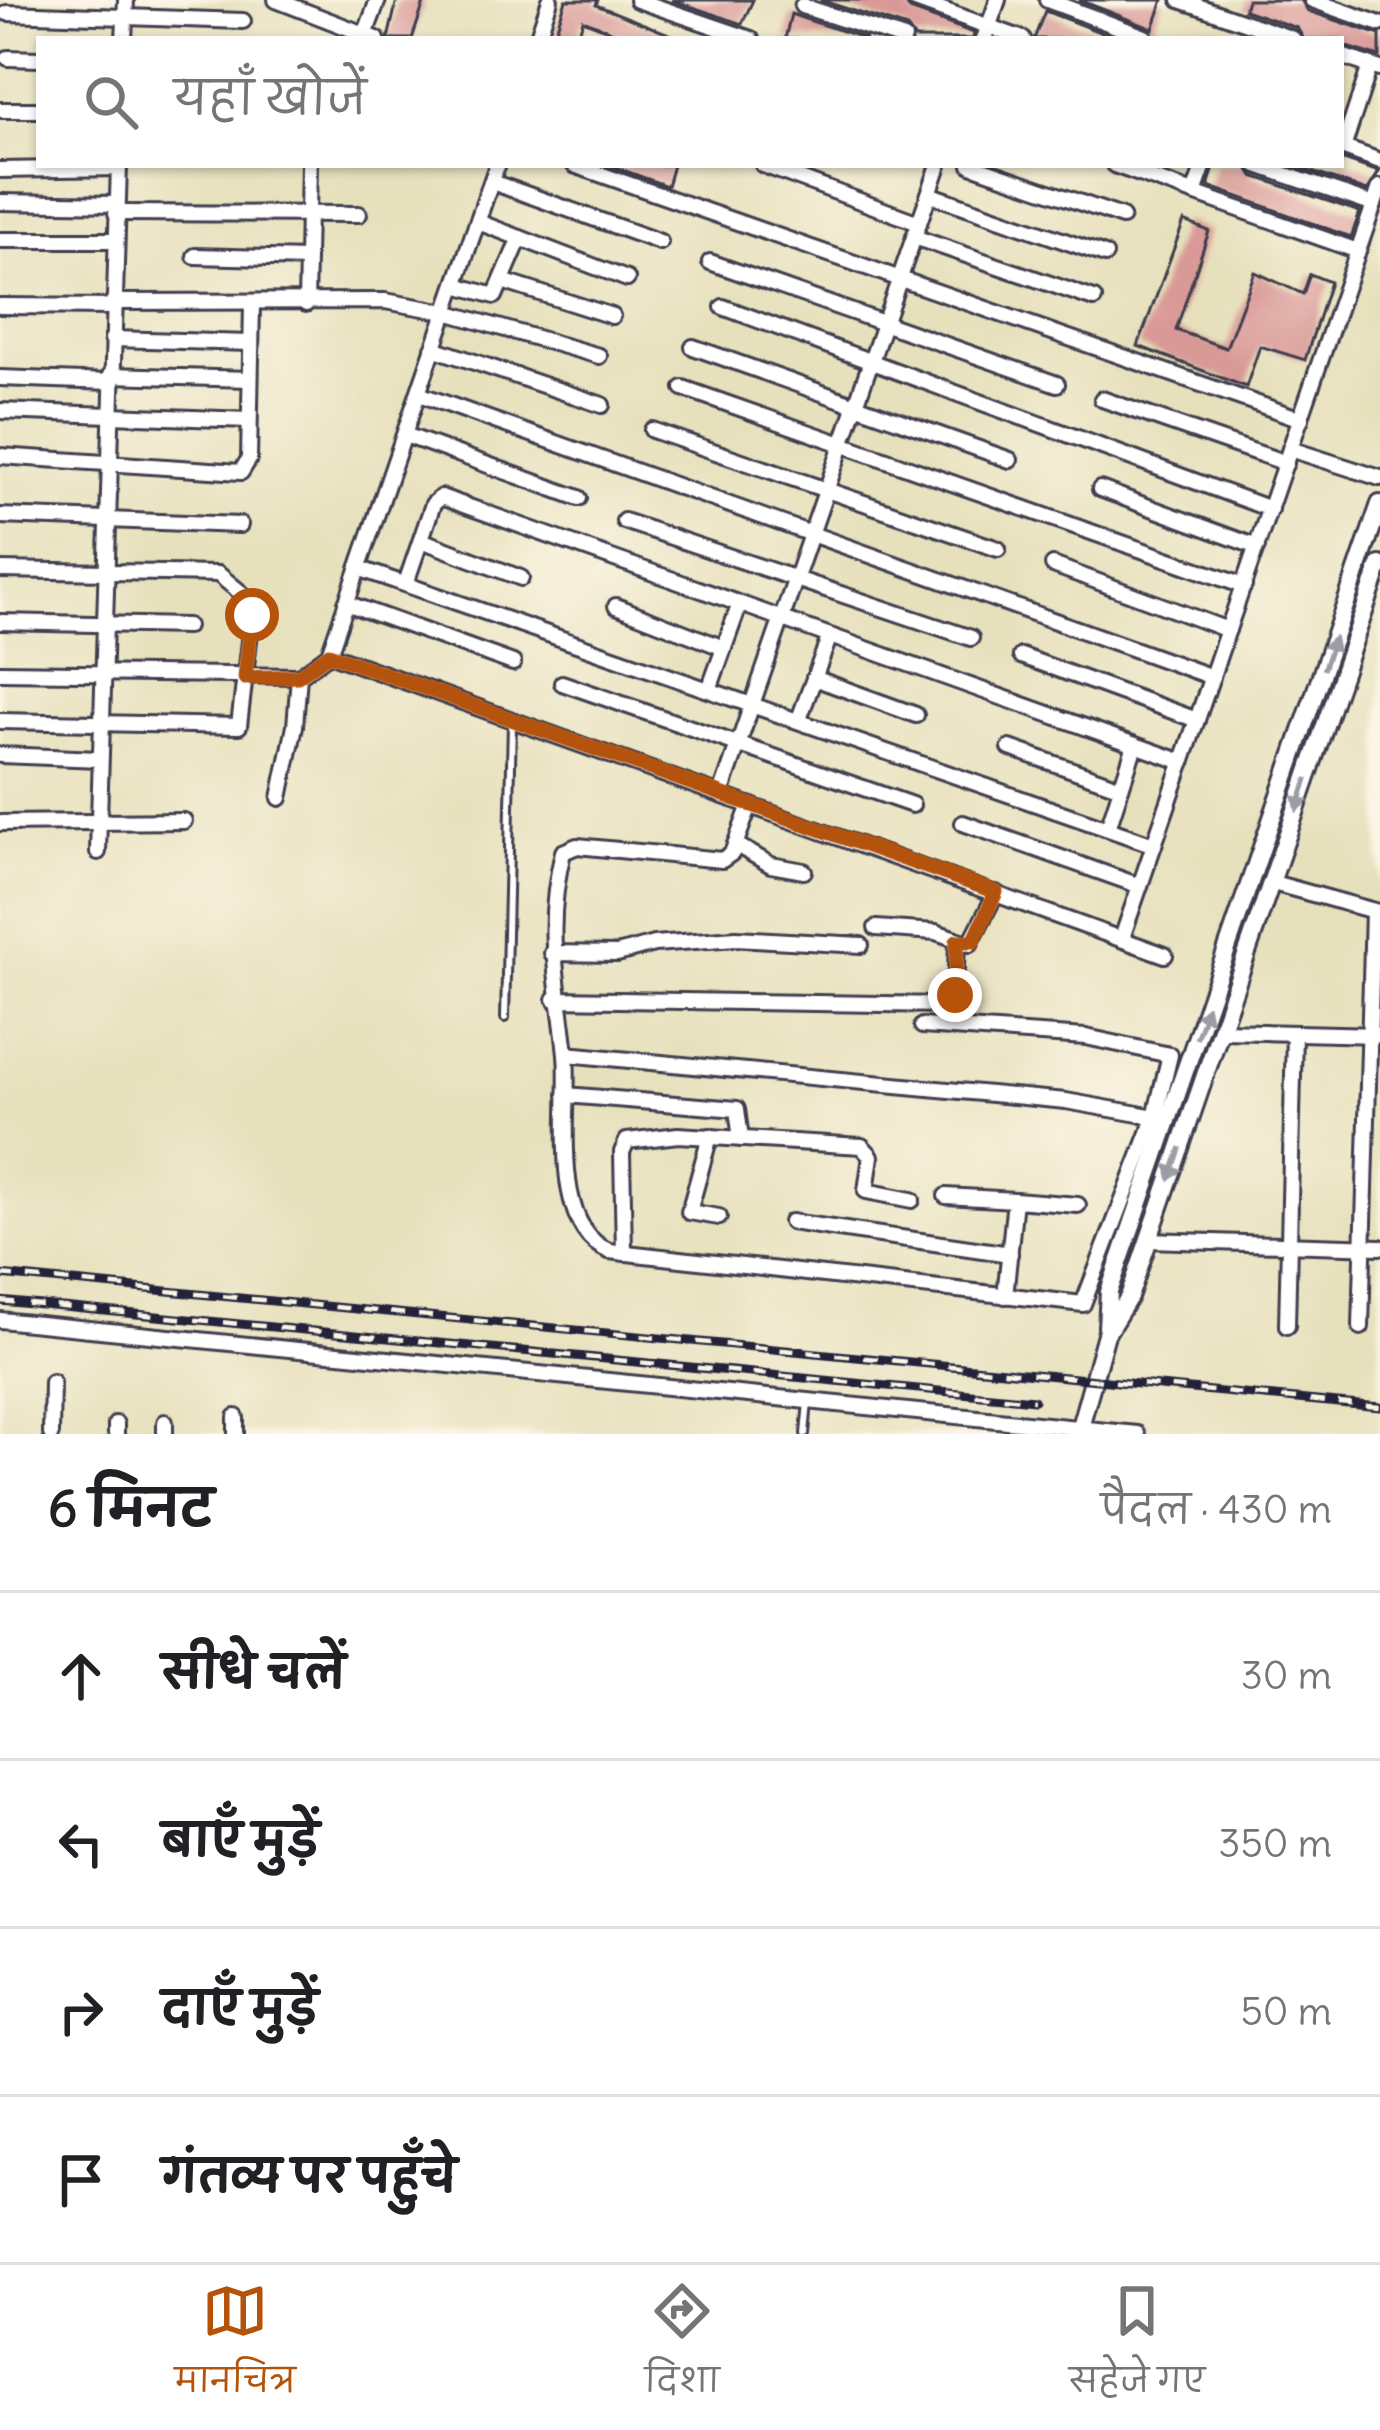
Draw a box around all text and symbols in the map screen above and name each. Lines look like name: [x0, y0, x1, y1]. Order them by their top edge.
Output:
search box: [36, 36, 1344, 168]
icon: search: [78, 69, 144, 135]
text: यहाँ खोजें: [174, 70, 367, 126]
route start: [225, 588, 279, 642]
one-way arrow: [1320, 634, 1339, 671]
one-way arrow: [1291, 777, 1310, 814]
route end: [928, 968, 982, 1022]
one-way arrow: [1193, 1003, 1212, 1040]
one-way arrow: [1165, 1146, 1183, 1182]
text: 6 मिनट: [48, 1476, 213, 1540]
text: पैदल · 430 m: [1101, 1485, 1332, 1534]
icon: ahead: [48, 1643, 114, 1709]
text: सीधे चलें: [162, 1644, 345, 1700]
text: 30 m: [1241, 1651, 1332, 1700]
icon: left: [48, 1811, 114, 1877]
text: बाएँ मुड़ें: [162, 1812, 319, 1868]
text: 350 m: [1218, 1819, 1332, 1868]
icon: right: [48, 1979, 114, 2045]
text: दाएँ मुड़ें: [162, 1980, 318, 2036]
text: 50 m: [1240, 1987, 1332, 2036]
icon: arrive: [48, 2147, 114, 2213]
text: गंतव्य पर पहुँचे: [162, 2148, 457, 2204]
tab: मानचित्र: [175, 2278, 296, 2417]
tab: दिशा: [645, 2278, 720, 2417]
tab: सहेजे गए: [1069, 2278, 1205, 2417]

